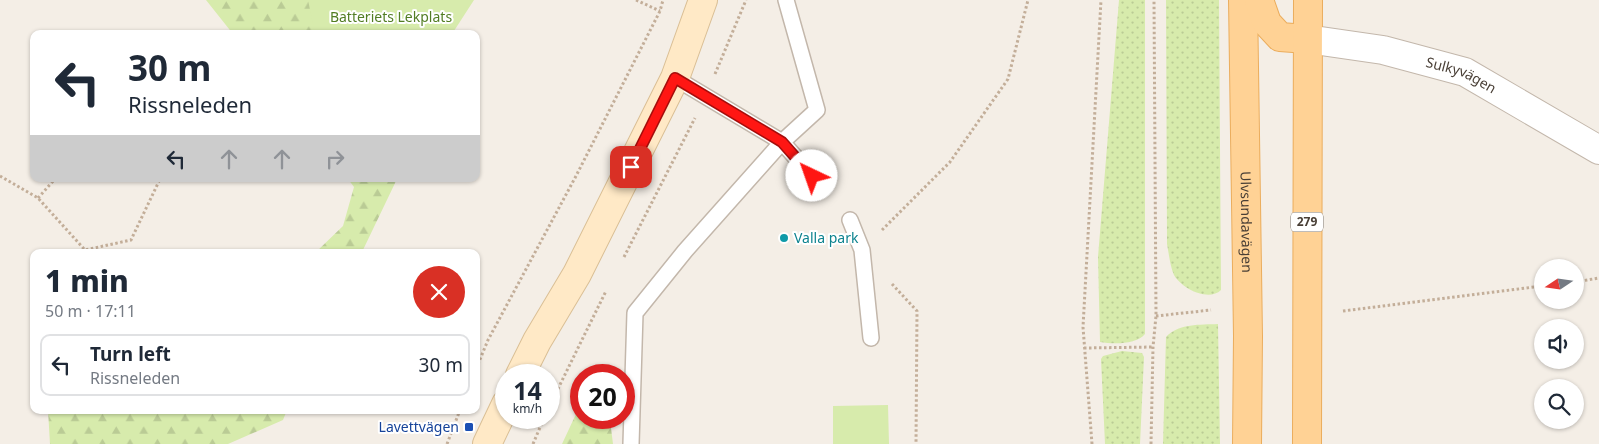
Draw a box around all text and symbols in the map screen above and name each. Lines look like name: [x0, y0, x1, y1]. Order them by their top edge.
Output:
park label: Batteriets Lekplats: [330, 7, 452, 26]
text: 30 m: [128, 44, 211, 91]
icon: left: [45, 50, 110, 115]
street label: Sulkyvägen: [1424, 52, 1500, 97]
text: Rissneleden: [128, 89, 252, 119]
icon: left: [162, 145, 190, 173]
icon: ahead: [215, 145, 243, 173]
icon: ahead: [268, 145, 296, 173]
icon: right: [321, 145, 349, 173]
pin: [610, 146, 652, 188]
position arrow: [785, 149, 837, 201]
icon: arrive: [617, 153, 645, 181]
street label: Ulvsundavägen: [1237, 171, 1257, 273]
road number: 279: [1291, 212, 1323, 232]
place label: Valla park: [794, 228, 859, 247]
marker: Valla park: [778, 232, 790, 244]
north arrow: [1534, 259, 1584, 309]
map controls: [1534, 259, 1584, 429]
text: 1 min: [45, 260, 129, 301]
button: close: [413, 266, 465, 318]
text: 50 m · 17:11: [45, 300, 136, 322]
button: sound: [1534, 319, 1584, 369]
text: Turn left: [90, 341, 171, 367]
icon: left: [47, 351, 75, 379]
text: 30 m: [419, 352, 463, 378]
speed limit sign: 20: [570, 364, 635, 429]
text: Rissneleden: [90, 367, 180, 389]
text: 14: [513, 373, 542, 407]
button: search: [1534, 379, 1584, 429]
text: km/h: [513, 400, 542, 417]
place label: Lavettvägen: [379, 417, 459, 436]
marker: Lavettvägen: [463, 421, 475, 433]

